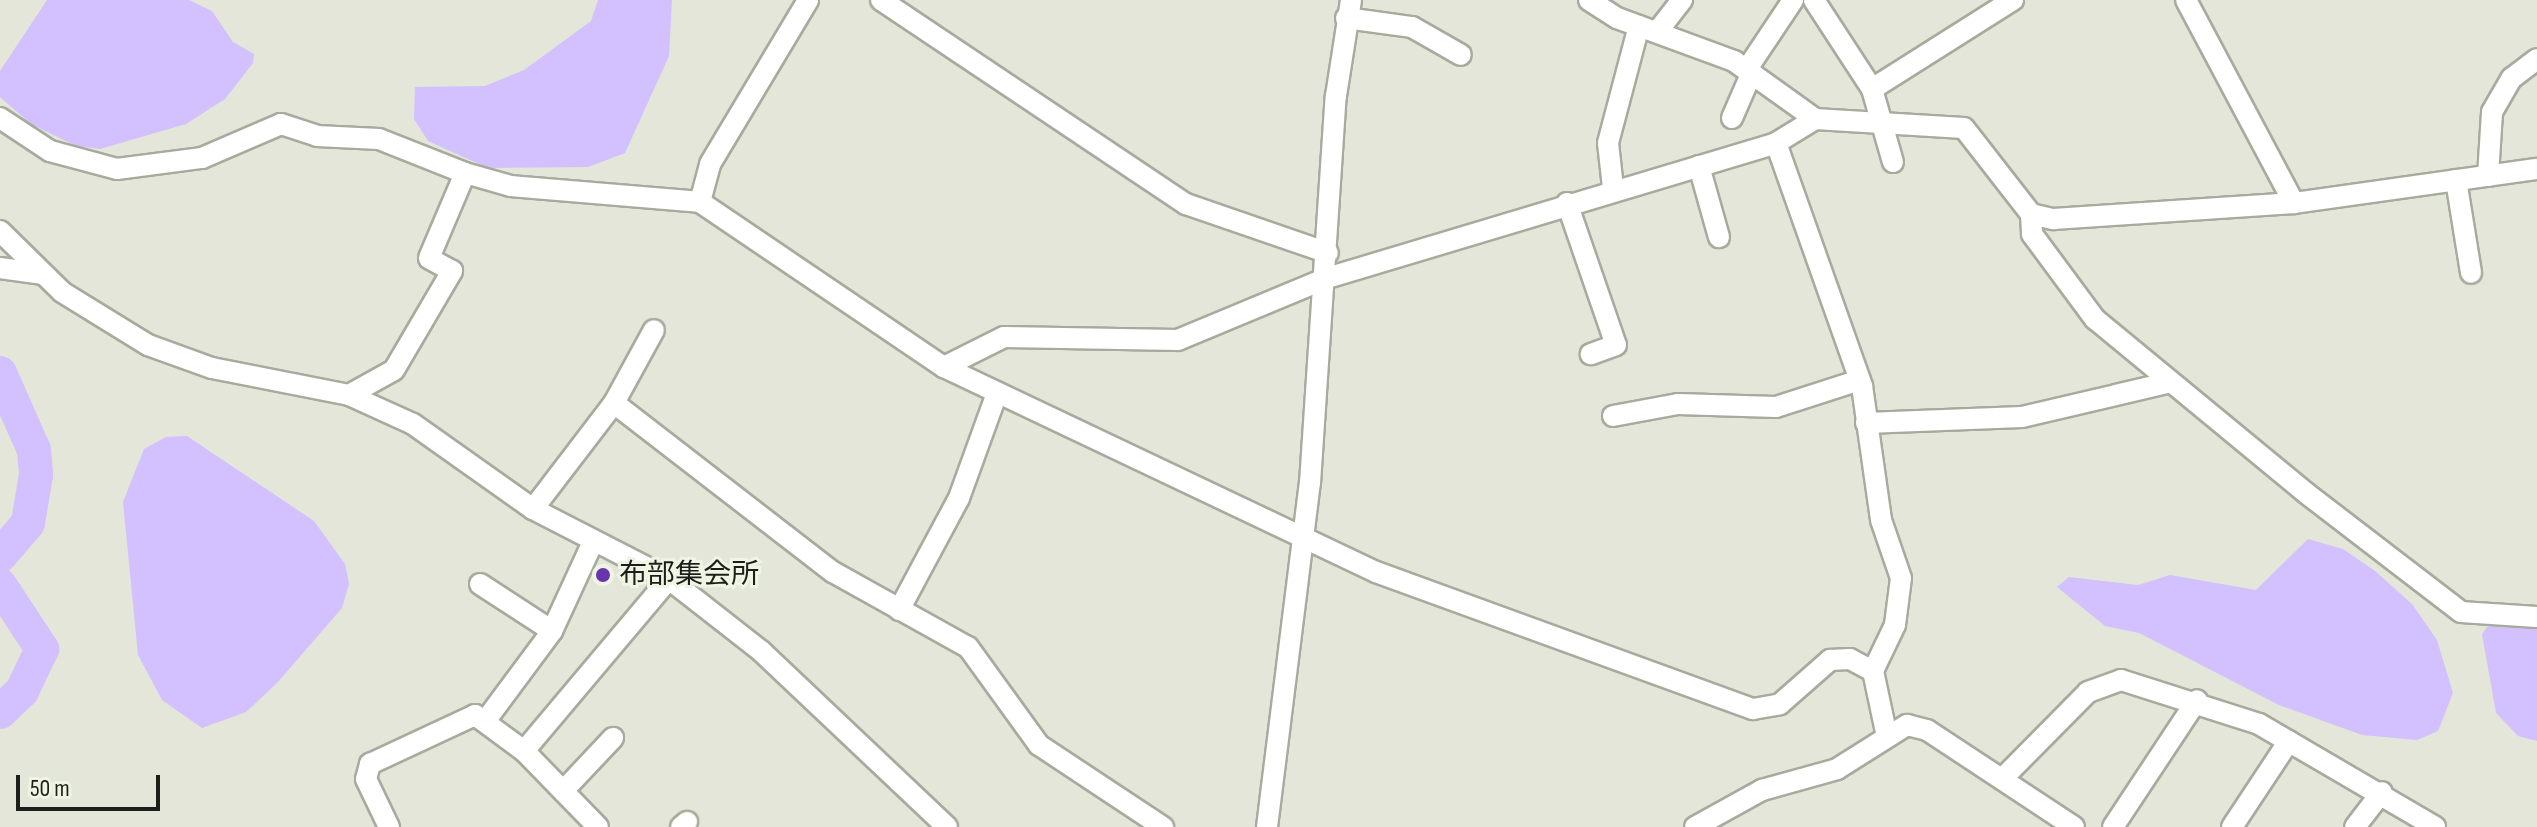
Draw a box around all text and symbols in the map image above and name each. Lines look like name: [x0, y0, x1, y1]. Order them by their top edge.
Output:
place label: 布部集会所: [619, 558, 759, 592]
marker: 布部集会所: [594, 566, 612, 584]
scale bar: [20, 759, 164, 809]
text: 50 m: [30, 774, 70, 803]

